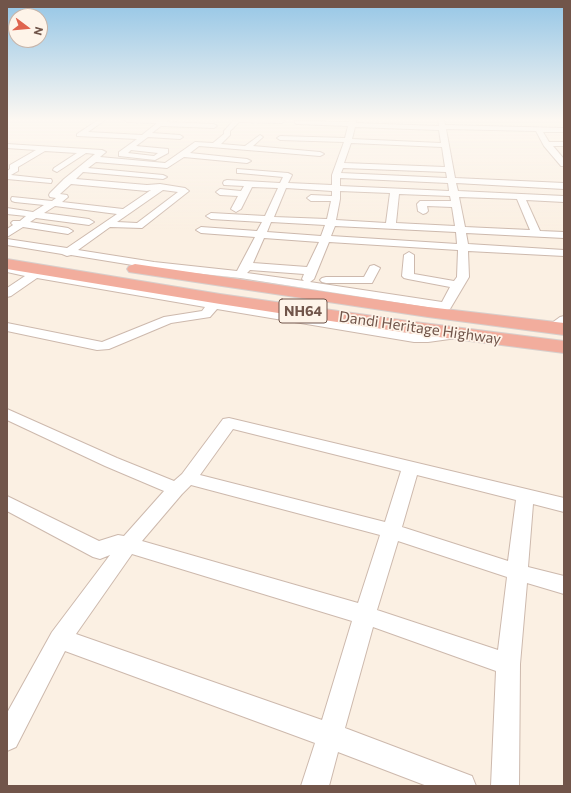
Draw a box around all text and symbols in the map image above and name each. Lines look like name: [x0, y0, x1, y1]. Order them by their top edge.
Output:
north arrow: [8, 8, 48, 48]
text: N: [32, 25, 46, 37]
road number: NH64: [279, 299, 327, 323]
street label: Dandi Heritage Highway: [338, 308, 502, 348]

